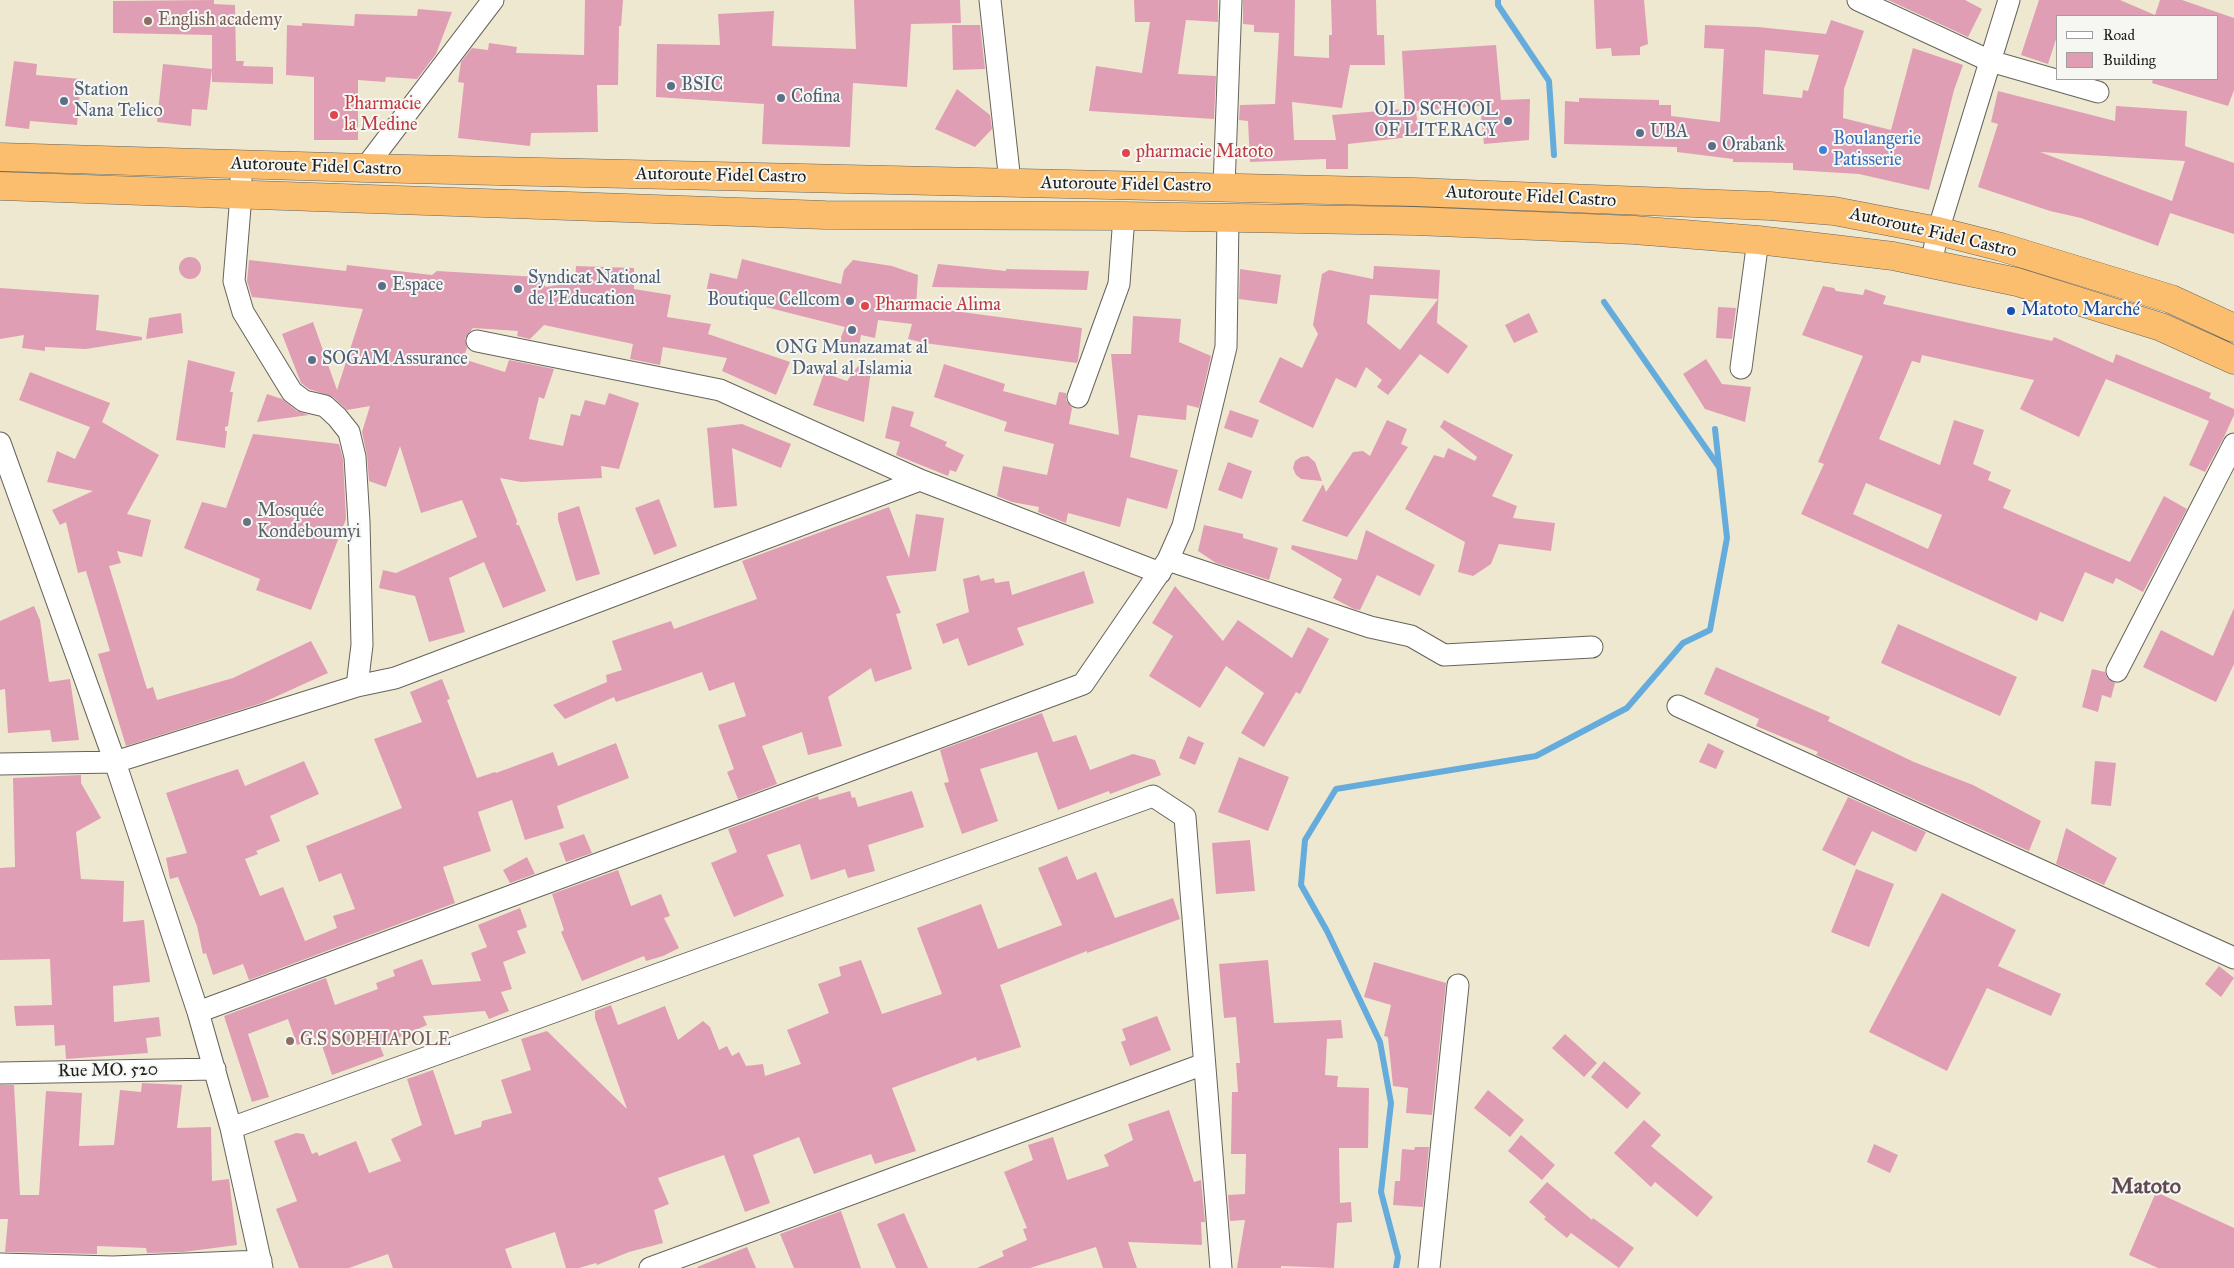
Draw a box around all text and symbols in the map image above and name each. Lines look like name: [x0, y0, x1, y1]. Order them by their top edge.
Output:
place label: English academy: [158, 10, 282, 32]
marker: English academy: [142, 15, 154, 27]
legend: [2056, 15, 2219, 80]
text: Road: [2103, 26, 2135, 44]
text: Building: [2103, 51, 2156, 69]
place label: BSIC: [681, 75, 723, 97]
place label: Station Nana Telico: [74, 80, 163, 122]
marker: BSIC: [665, 80, 677, 92]
place label: Cofina: [791, 87, 840, 109]
marker: Cofina: [775, 92, 787, 104]
place label: Pharmacie la Medine: [344, 94, 421, 136]
marker: Station Nana Telico: [58, 95, 70, 107]
place label: OLD SCHOOL OF LITERACY: [1374, 100, 1498, 142]
marker: Pharmacie la Medine: [328, 109, 340, 121]
marker: OLD SCHOOL OF LITERACY: [1502, 115, 1514, 127]
place label: UBA: [1650, 122, 1688, 144]
marker: UBA: [1634, 127, 1646, 139]
place label: Boulangerie Patisserie: [1833, 129, 1921, 172]
place label: Orabank: [1722, 135, 1785, 157]
marker: Orabank: [1706, 140, 1718, 152]
place label: pharmacie Matoto: [1136, 142, 1273, 164]
marker: Boulangerie Patisserie: [1817, 144, 1829, 156]
marker: pharmacie Matoto: [1120, 147, 1132, 159]
street label: Autoroute Fidel Castro: [230, 153, 402, 181]
street label: Autoroute Fidel Castro: [635, 164, 807, 188]
street label: Autoroute Fidel Castro: [1040, 173, 1212, 197]
street label: Autoroute Fidel Castro: [1445, 182, 1617, 212]
street label: Autoroute Fidel Castro: [1847, 203, 2019, 263]
place label: Syndicat National de l'Education: [528, 268, 661, 310]
place label: Espace: [392, 275, 443, 297]
marker: Espace: [376, 280, 388, 292]
marker: Syndicat National de l'Education: [512, 283, 524, 295]
place label: Boutique Cellcom: [707, 290, 840, 312]
marker: Boutique Cellcom: [844, 295, 856, 307]
place label: Pharmacie Alima: [875, 295, 1001, 317]
marker: Pharmacie Alima: [859, 300, 871, 312]
place label: Matoto Marché: [2021, 300, 2140, 322]
marker: Matoto Marché: [2005, 305, 2017, 317]
marker: ONG Munazamat al Dawal al Islamia: [846, 324, 858, 336]
place label: ONG Munazamat al Dawal al Islamia: [776, 338, 928, 380]
place label: SOGAM Assurance: [322, 349, 468, 371]
marker: SOGAM Assurance: [306, 354, 318, 366]
place label: Mosquée Kondeboumyi: [257, 501, 361, 544]
marker: Mosquée Kondeboumyi: [241, 516, 253, 528]
place label: G.S SOPHIAPOLE: [300, 1030, 451, 1052]
marker: G.S SOPHIAPOLE: [284, 1035, 296, 1047]
street label: Rue MO. 520: [58, 1059, 158, 1083]
district label: Matoto: [2111, 1175, 2181, 1201]

